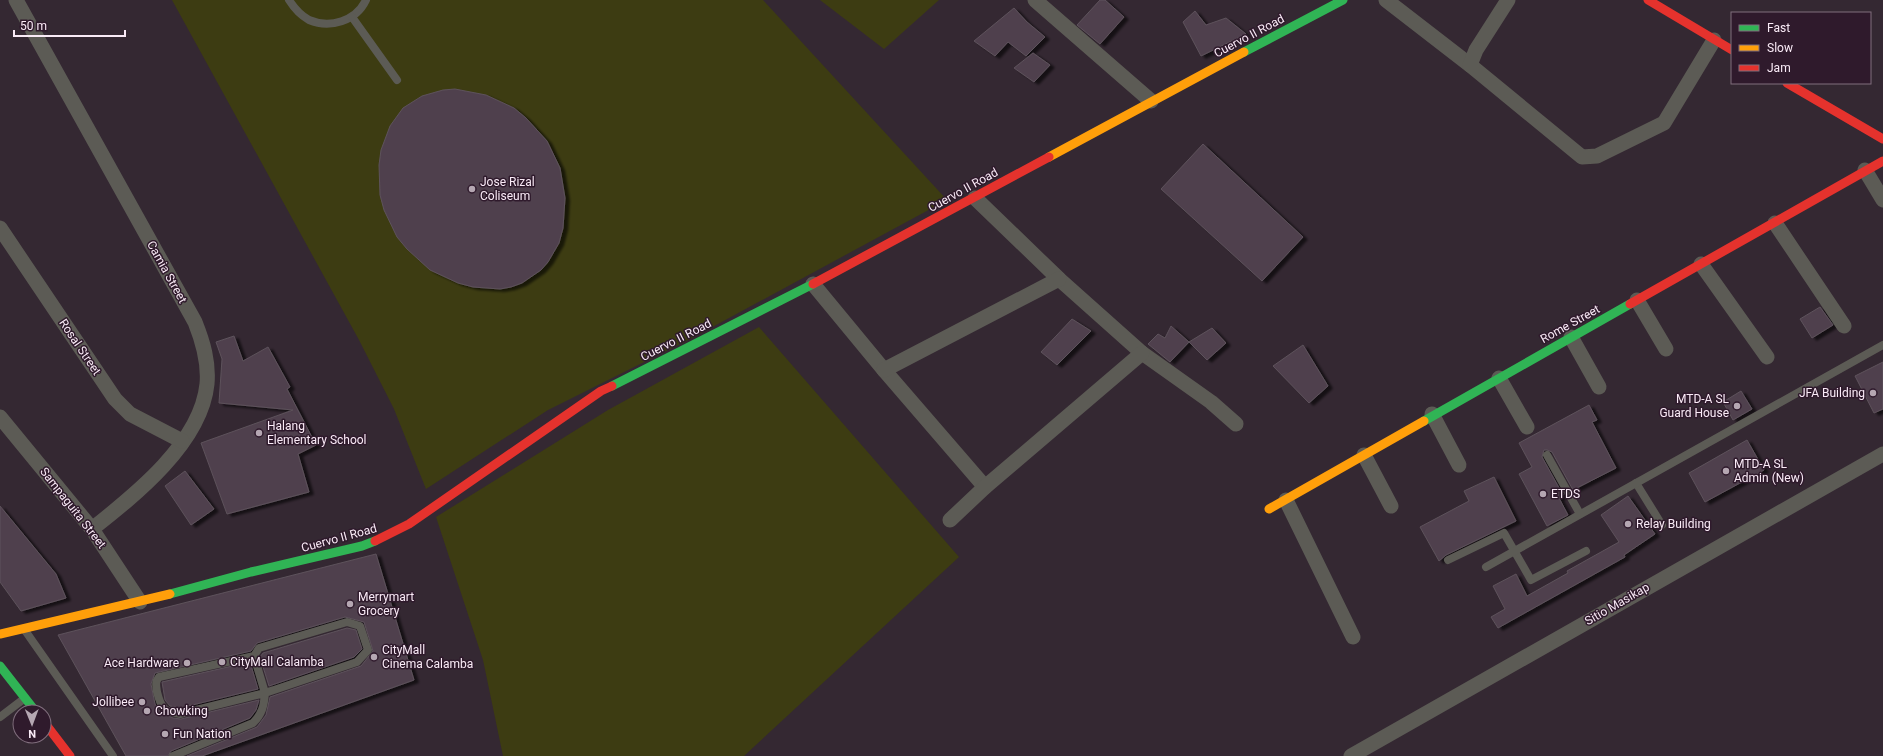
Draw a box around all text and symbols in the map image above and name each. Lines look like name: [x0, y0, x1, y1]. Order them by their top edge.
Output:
scale bar: [14, 12, 125, 38]
street label: Cuervo II Road: [1211, 12, 1287, 60]
legend: [1731, 12, 1871, 84]
text: 50 m: [20, 19, 47, 33]
text: Fast: [1767, 21, 1790, 35]
text: Slow: [1767, 41, 1793, 55]
text: Jam: [1767, 61, 1791, 75]
street label: Cuervo II Road: [926, 165, 1000, 215]
place label: Jose Rizal Coliseum: [480, 175, 535, 203]
marker: Jose Rizal Coliseum: [467, 184, 477, 194]
street label: Camia Street: [144, 238, 190, 306]
street label: Rome Street: [1538, 302, 1602, 346]
street label: Rosal Street: [56, 316, 104, 378]
street label: Cuervo II Road: [638, 316, 714, 364]
place label: JFA Building: [1799, 386, 1865, 400]
marker: JFA Building: [1868, 388, 1878, 398]
place label: MTD-A SL Guard House: [1659, 392, 1730, 420]
marker: MTD-A SL Guard House: [1732, 401, 1742, 411]
place label: Halang Elementary School: [267, 419, 367, 447]
marker: Halang Elementary School: [254, 428, 264, 438]
place label: MTD-A SL Admin (New): [1734, 457, 1804, 485]
street label: Sampaguita Street: [37, 465, 109, 551]
marker: MTD-A SL Admin (New): [1721, 466, 1731, 476]
place label: ETDS: [1551, 487, 1580, 501]
marker: ETDS: [1538, 489, 1548, 499]
place label: Relay Building: [1636, 517, 1711, 531]
marker: Relay Building: [1623, 519, 1633, 529]
street label: Cuervo II Road: [300, 521, 378, 555]
street label: Sitio Masikap: [1582, 580, 1652, 628]
place label: Merrymart Grocery: [358, 590, 414, 618]
marker: Merrymart Grocery: [345, 599, 355, 609]
place label: CityMall Cinema Calamba: [382, 643, 473, 671]
marker: CityMall Cinema Calamba: [369, 652, 379, 662]
place label: CityMall Calamba: [230, 655, 324, 669]
place label: Ace Hardware: [104, 656, 179, 670]
marker: CityMall Calamba: [217, 657, 227, 667]
marker: Ace Hardware: [182, 658, 192, 668]
place label: Jollibee: [92, 695, 134, 709]
marker: Jollibee: [137, 697, 147, 707]
north arrow: [12, 704, 52, 744]
place label: Chowking: [155, 704, 208, 718]
marker: Chowking: [142, 706, 152, 716]
text: N: [28, 727, 36, 740]
place label: Fun Nation: [173, 727, 231, 741]
marker: Fun Nation: [160, 729, 170, 739]

